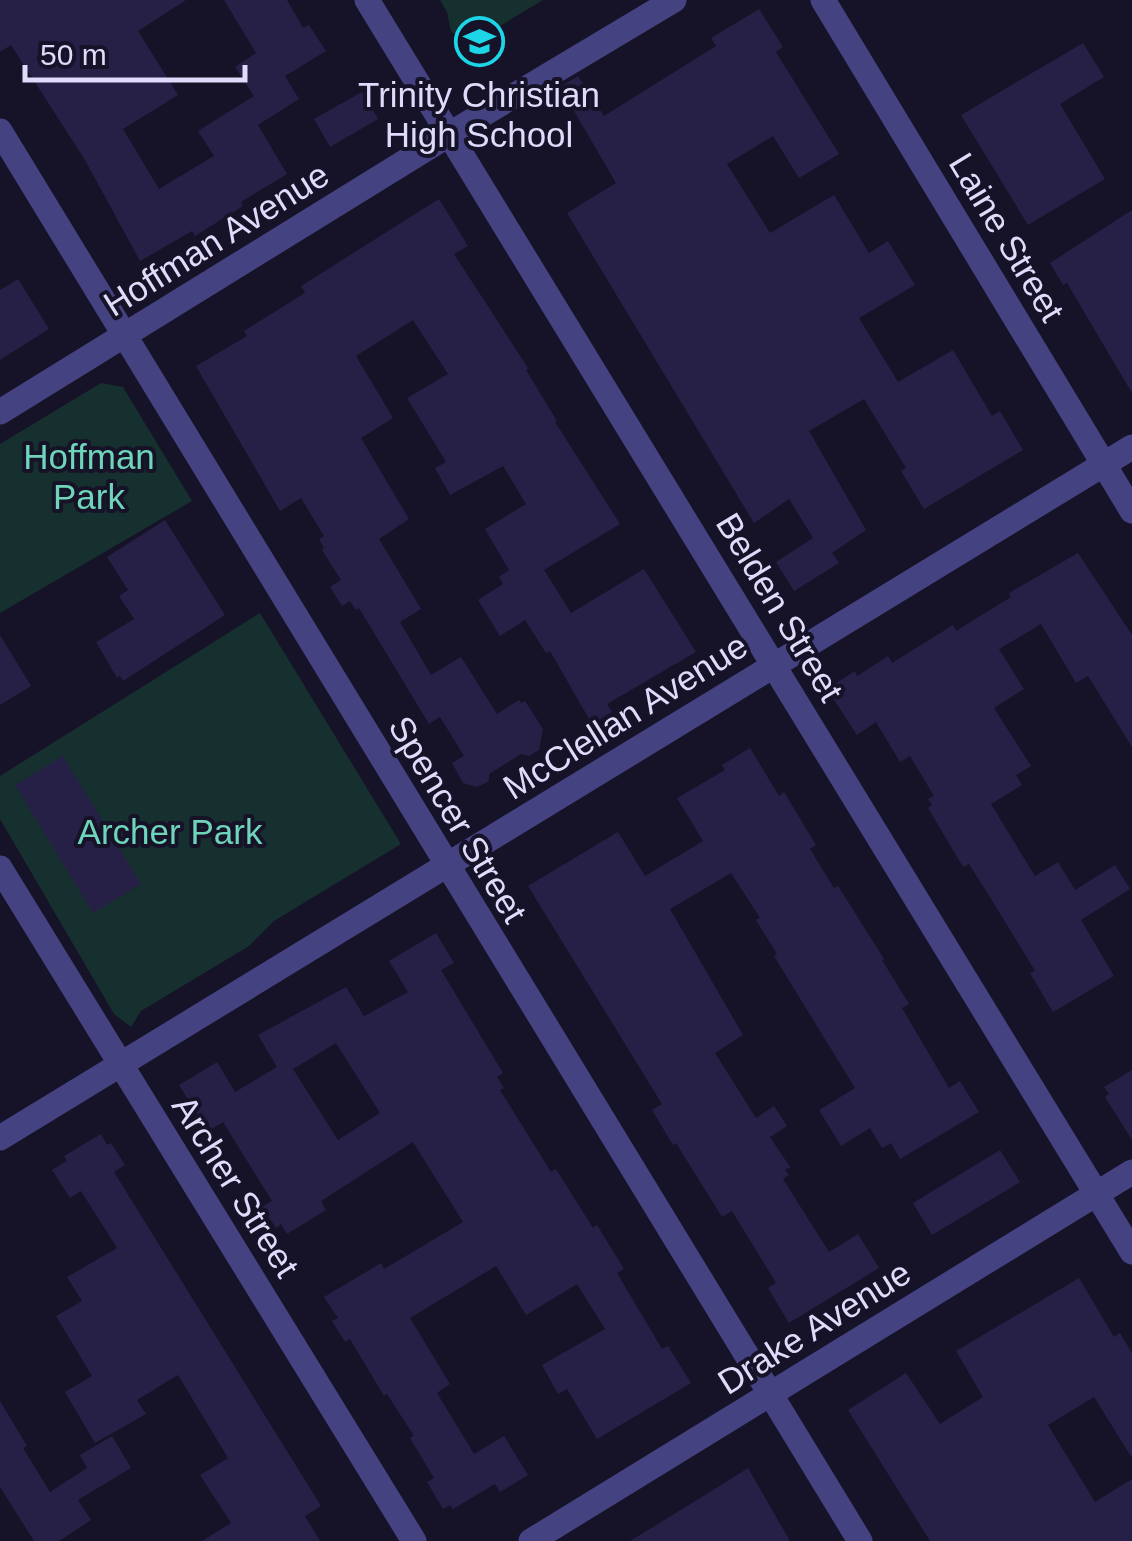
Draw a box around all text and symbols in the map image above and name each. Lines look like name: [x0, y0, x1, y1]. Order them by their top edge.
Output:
school or university icon: Trinity Christian High School: [453, 16, 505, 68]
scale bar: [25, 20, 245, 82]
text: 50 m: [40, 38, 107, 71]
place label: Trinity Christian High School: [358, 75, 600, 154]
street label: Laine Street: [942, 146, 1072, 328]
street label: Hoffman Avenue: [96, 154, 336, 324]
park label: Hoffman Park: [23, 437, 155, 516]
street label: Belden Street: [709, 506, 851, 708]
street label: McClellan Avenue: [496, 625, 754, 807]
street label: Spencer Street: [381, 709, 535, 929]
park label: Archer Park: [78, 812, 263, 851]
street label: Archer Street: [165, 1088, 307, 1284]
street label: Drake Avenue: [711, 1252, 917, 1402]

